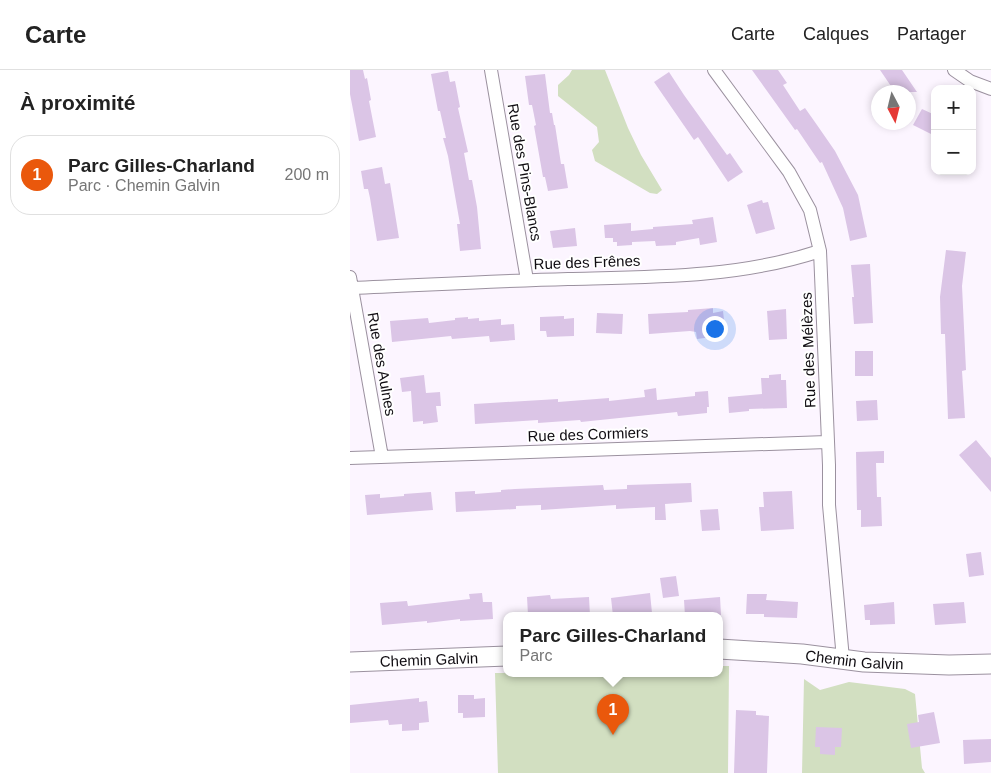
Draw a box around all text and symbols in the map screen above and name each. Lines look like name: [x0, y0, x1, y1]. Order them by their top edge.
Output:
text: Carte: [25, 21, 86, 48]
text: Carte: [731, 24, 775, 44]
text: Calques: [803, 24, 869, 44]
text: Partager: [897, 24, 966, 44]
north arrow: [871, 85, 916, 130]
map controls: [931, 85, 976, 175]
button: +: [931, 85, 976, 130]
text: À proximité: [20, 91, 136, 114]
street label: Rue des Pins-Blancs: [505, 102, 545, 242]
button: −: [931, 130, 976, 175]
text: Parc Gilles-Charland: [68, 155, 255, 176]
text: 1: [33, 166, 41, 183]
text: 200 m: [285, 166, 329, 183]
text: Parc · Chemin Galvin: [68, 177, 220, 194]
street label: Rue des Frênes: [533, 252, 641, 272]
street label: Rue des Mélèzes: [797, 292, 819, 408]
street label: Rue des Aulnes: [365, 311, 399, 417]
your location: [702, 316, 728, 342]
street label: Rue des Cormiers: [527, 423, 649, 445]
popup: [503, 612, 723, 677]
text: Parc Gilles-Charland: [520, 625, 706, 646]
street label: Chemin Galvin: [805, 646, 904, 672]
text: Parc: [520, 647, 552, 664]
street label: Chemin Galvin: [379, 649, 478, 669]
pin: 1: [597, 694, 629, 735]

